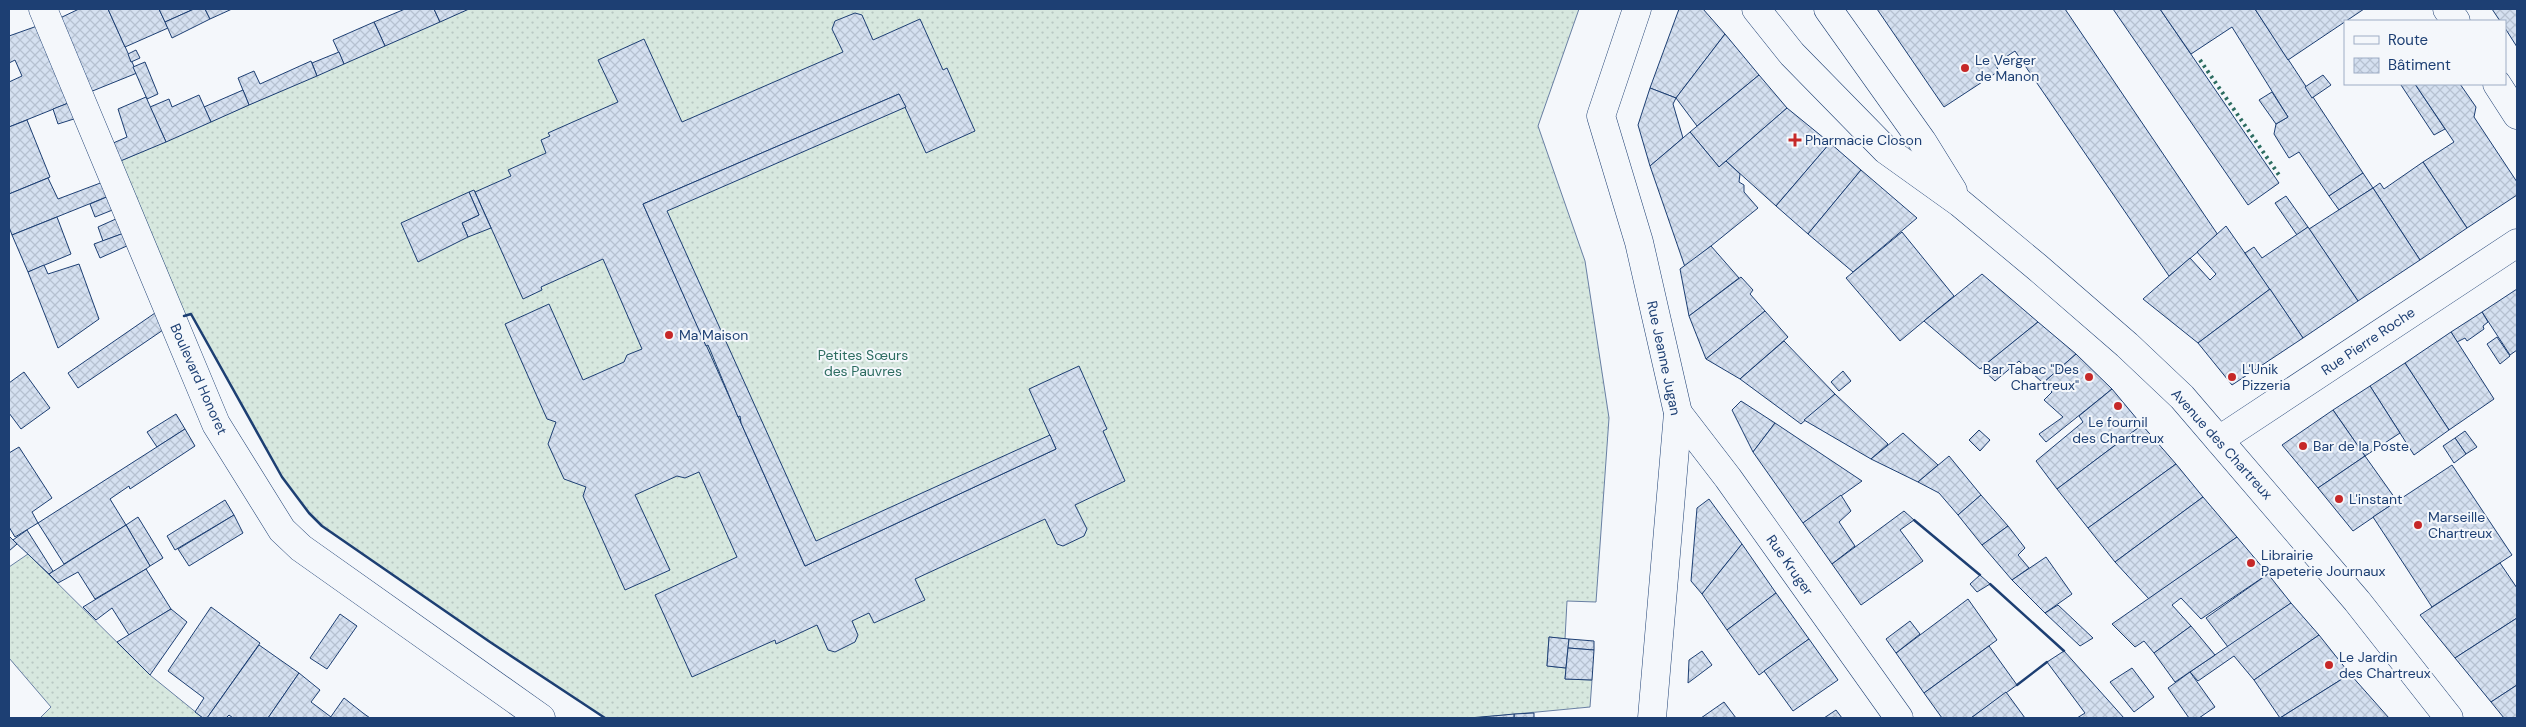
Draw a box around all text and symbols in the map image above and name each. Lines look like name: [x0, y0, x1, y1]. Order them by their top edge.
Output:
legend: [2344, 20, 2506, 85]
text: Route: [2388, 30, 2428, 50]
place label: Le Verger de Manon: [1975, 51, 2039, 85]
text: Bâtiment: [2388, 55, 2451, 75]
marker: Le Verger de Manon: [1959, 62, 1971, 74]
place label: Pharmacie Closon: [1805, 131, 1922, 149]
marker: Pharmacie Closon: [1789, 134, 1801, 146]
street label: Rue Jeanne Jugan: [1643, 299, 1685, 417]
street label: Rue Pierre Roche: [2318, 303, 2418, 379]
street label: Boulevard Honoret: [166, 321, 232, 437]
place label: Ma Maison: [679, 326, 748, 344]
marker: Ma Maison: [663, 329, 675, 341]
park label: Petites Sœurs des Pauvres: [818, 346, 908, 380]
place label: Bar Tabac "Des Chartreux": [1983, 360, 2079, 394]
place label: L'Unik Pizzeria: [2242, 360, 2290, 394]
marker: Bar Tabac "Des Chartreux": [2083, 371, 2095, 383]
marker: L'Unik Pizzeria: [2226, 371, 2238, 383]
street label: Avenue des Chartreux: [2167, 385, 2277, 503]
marker: Le fournil des Chartreux: [2112, 400, 2124, 412]
place label: Le fournil des Chartreux: [2072, 413, 2164, 447]
place label: Bar de la Poste: [2313, 437, 2409, 455]
marker: Bar de la Poste: [2297, 440, 2309, 452]
place label: L'instant: [2349, 490, 2403, 508]
marker: L'instant: [2333, 493, 2345, 505]
place label: Marseille Chartreux: [2428, 508, 2492, 542]
marker: Marseille Chartreux: [2412, 519, 2424, 531]
street label: Rue Kruger: [1763, 531, 1817, 599]
place label: Librairie Papeterie Journaux: [2261, 546, 2386, 580]
marker: Librairie Papeterie Journaux: [2245, 557, 2257, 569]
place label: Le Jardin des Chartreux: [2339, 648, 2431, 682]
marker: Le Jardin des Chartreux: [2323, 659, 2335, 671]

